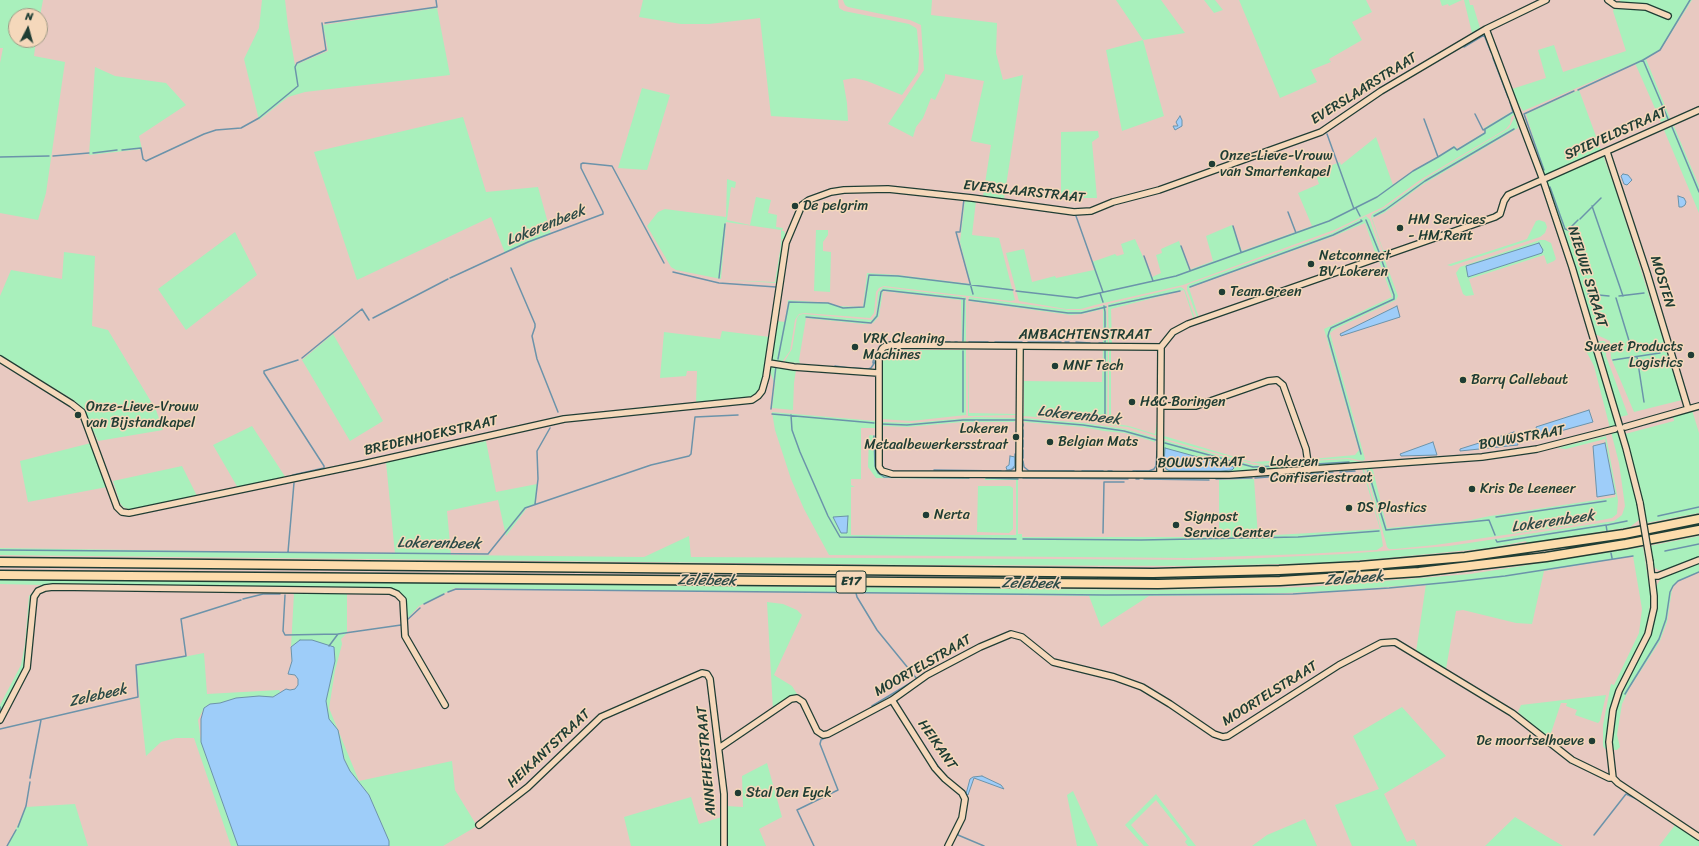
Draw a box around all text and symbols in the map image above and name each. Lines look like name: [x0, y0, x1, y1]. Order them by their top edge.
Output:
text: N: [24, 7, 34, 26]
north arrow: [8, 8, 48, 48]
street label: EVERSLAARSTRAAT: [1308, 50, 1420, 128]
street label: SPIEVELDSTRAAT: [1562, 104, 1670, 164]
place label: Onze-Lieve-Vrouw van Smartenkapel: [1220, 148, 1333, 180]
marker: Onze-Lieve-Vrouw van Smartenkapel: [1207, 159, 1217, 169]
street label: EVERSLAARSTRAAT: [962, 177, 1086, 207]
place label: De pelgrim: [803, 198, 868, 214]
marker: De pelgrim: [790, 201, 800, 211]
water label: Lokerenbeek: [504, 202, 588, 250]
place label: HM Services - HM Rent: [1408, 212, 1486, 244]
marker: HM Services - HM Rent: [1395, 223, 1405, 233]
street label: NIEUWE STRAAT: [1564, 224, 1610, 330]
place label: Netconnect BV Lokeren: [1319, 248, 1391, 280]
street label: MOSTEN: [1646, 254, 1678, 310]
marker: Netconnect BV Lokeren: [1306, 259, 1316, 269]
place label: Team Green: [1230, 284, 1302, 300]
marker: Team Green: [1217, 287, 1227, 297]
street label: AMBACHTENSTRAAT: [1019, 327, 1151, 343]
place label: VRK Cleaning Machines: [863, 331, 945, 364]
place label: Sweet Products Logistics: [1585, 339, 1683, 372]
marker: VRK Cleaning Machines: [850, 342, 860, 352]
marker: Sweet Products Logistics: [1686, 350, 1696, 360]
place label: MNF Tech: [1063, 358, 1124, 374]
marker: MNF Tech: [1050, 361, 1060, 371]
place label: Barry Callebaut: [1471, 372, 1568, 388]
marker: Barry Callebaut: [1458, 375, 1468, 385]
place label: H&C Boringen: [1140, 394, 1226, 410]
marker: H&C Boringen: [1127, 397, 1137, 407]
place label: Onze-Lieve-Vrouw van Bijstandkapel: [86, 399, 199, 432]
water label: Lokerenbeek: [1037, 403, 1121, 429]
marker: Onze-Lieve-Vrouw van Bijstandkapel: [73, 410, 83, 420]
street label: BREDENHOEKSTRAAT: [363, 412, 499, 460]
place label: Lokeren Metaalbewerkersstraat: [864, 421, 1008, 454]
street label: BOUWSTRAAT: [1478, 422, 1566, 454]
marker: Lokeren Metaalbewerkersstraat: [1011, 432, 1021, 442]
place label: Belgian Mats: [1058, 434, 1138, 450]
marker: Belgian Mats: [1045, 437, 1055, 447]
street label: BOUWSTRAAT: [1157, 454, 1245, 472]
place label: Lokeren Confiseriestraat: [1270, 454, 1373, 486]
marker: Lokeren Confiseriestraat: [1257, 465, 1267, 475]
place label: Kris De Leeneer: [1480, 481, 1575, 497]
marker: Kris De Leeneer: [1467, 484, 1477, 494]
place label: DS Plastics: [1357, 500, 1427, 516]
marker: DS Plastics: [1344, 503, 1354, 513]
place label: Nerta: [934, 507, 970, 523]
water label: Lokerenbeek: [1510, 507, 1596, 537]
place label: Signpost Service Center: [1184, 509, 1276, 542]
marker: Nerta: [921, 510, 931, 520]
marker: Signpost Service Center: [1171, 520, 1181, 530]
water label: Lokerenbeek: [397, 534, 481, 554]
water label: Zelebeek: [1324, 568, 1384, 590]
water label: Zelebeek: [677, 571, 737, 591]
road number: E17: [836, 571, 866, 593]
water label: Zelebeek: [1001, 574, 1061, 594]
street label: MOORTELSTRAAT: [872, 631, 974, 701]
street label: MOORTELSTRAAT: [1219, 658, 1321, 730]
water label: Zelebeek: [67, 681, 129, 711]
street label: ANNEHEISTRAAT: [694, 705, 720, 817]
street label: HEIKANTSTRAAT: [504, 706, 594, 792]
street label: HEIKANT: [914, 717, 960, 773]
place label: De moortselhoeve: [1476, 733, 1584, 749]
marker: De moortselhoeve: [1587, 736, 1597, 746]
place label: Stal Den Eyck: [746, 785, 832, 801]
marker: Stal Den Eyck: [733, 788, 743, 798]

